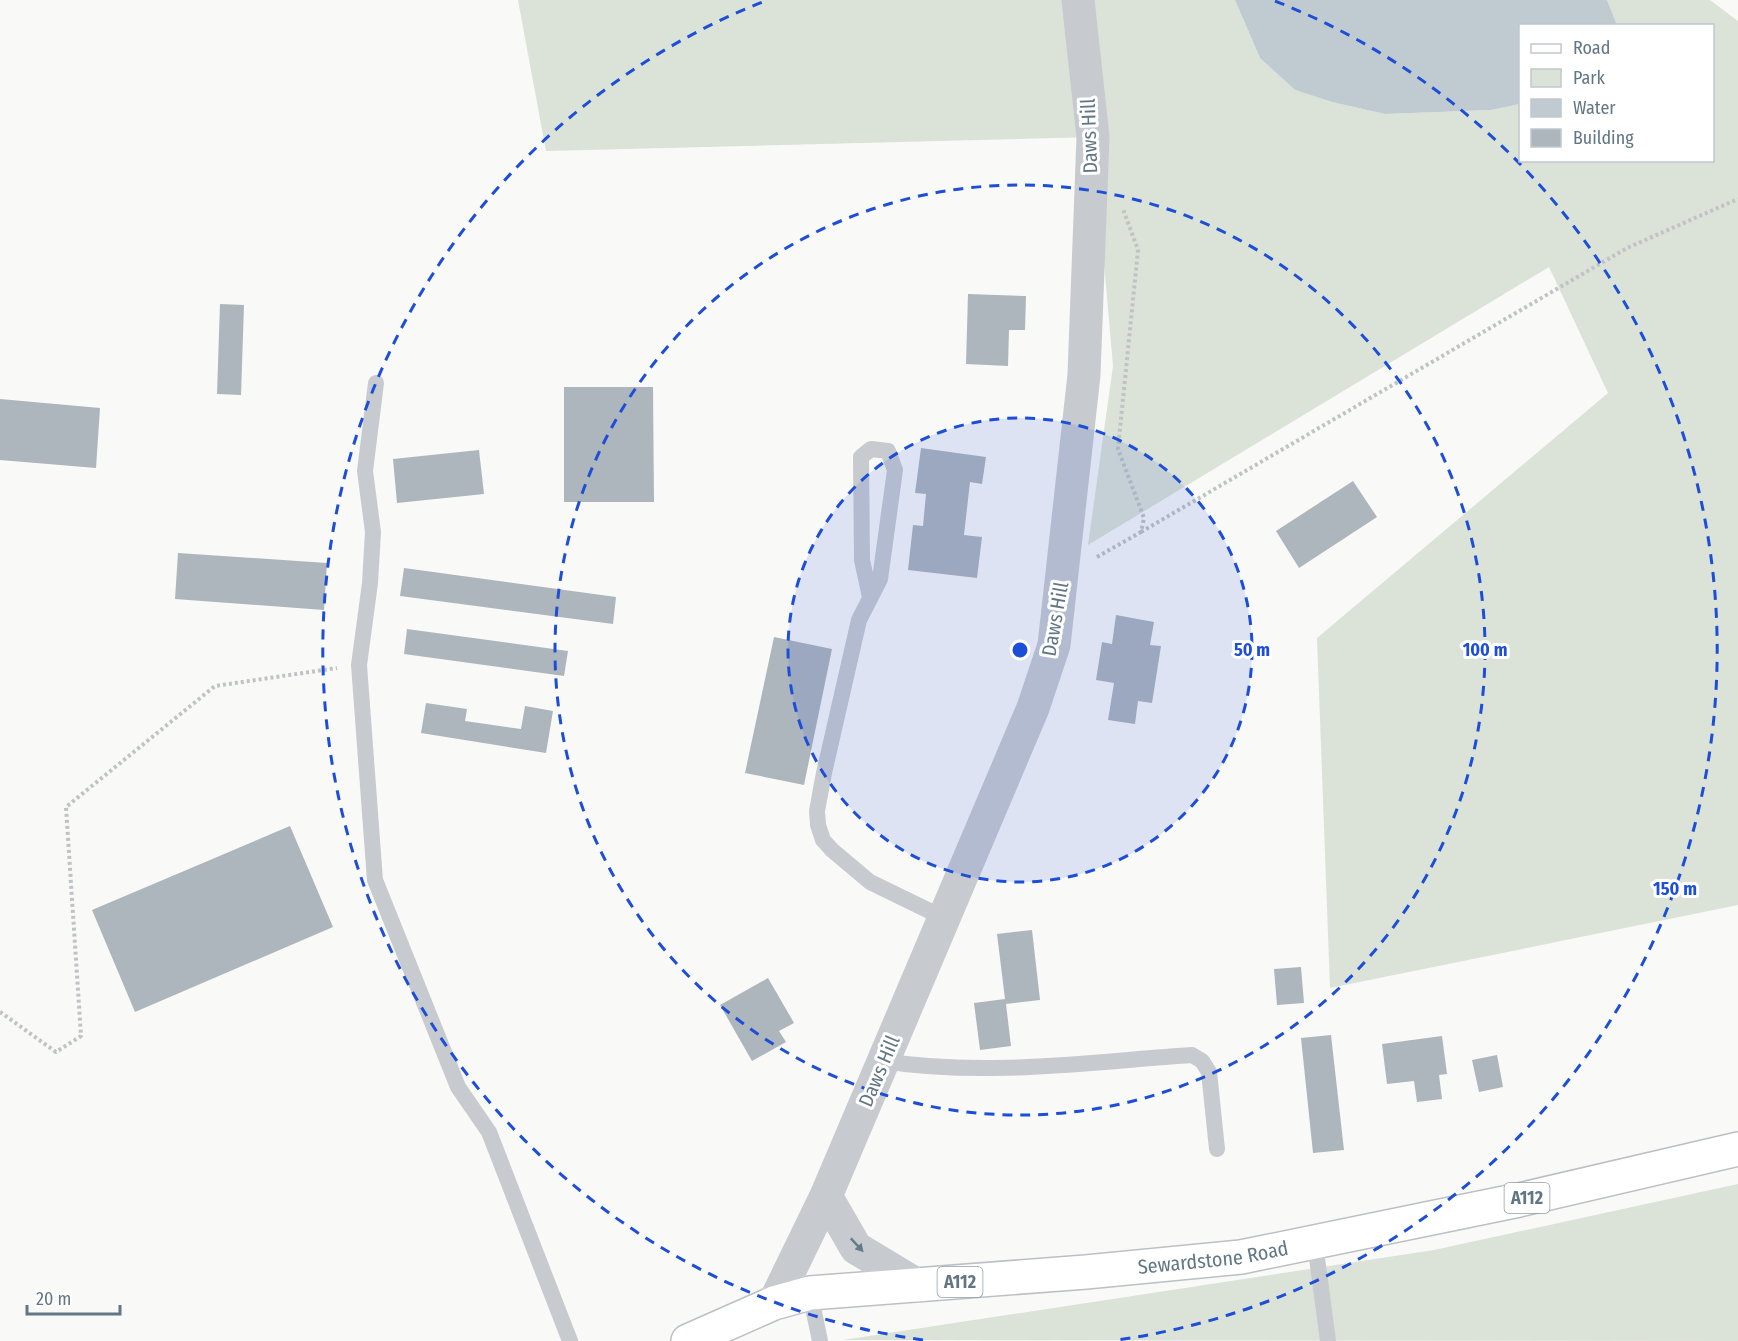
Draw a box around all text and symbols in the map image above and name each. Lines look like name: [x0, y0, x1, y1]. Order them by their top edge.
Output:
legend: [1519, 24, 1714, 162]
text: Road: [1573, 37, 1610, 59]
text: Park: [1573, 67, 1606, 89]
text: Water: [1573, 97, 1616, 119]
street label: Daws Hill: [1076, 98, 1102, 174]
text: Building: [1573, 127, 1634, 149]
street label: Daws Hill: [1037, 580, 1073, 658]
text: 50 m: [1234, 639, 1270, 661]
text: 100 m: [1463, 639, 1507, 661]
centre of rings: [1010, 640, 1030, 660]
text: 150 m: [1653, 878, 1697, 900]
street label: Daws Hill: [853, 1032, 905, 1110]
road number: A112: [1504, 1183, 1550, 1213]
street label: Sewardstone Road: [1137, 1236, 1290, 1279]
one-way arrow: [850, 1238, 864, 1253]
road number: A112: [938, 1267, 982, 1297]
scale bar: [27, 1278, 120, 1316]
text: 20 m: [36, 1288, 71, 1310]

